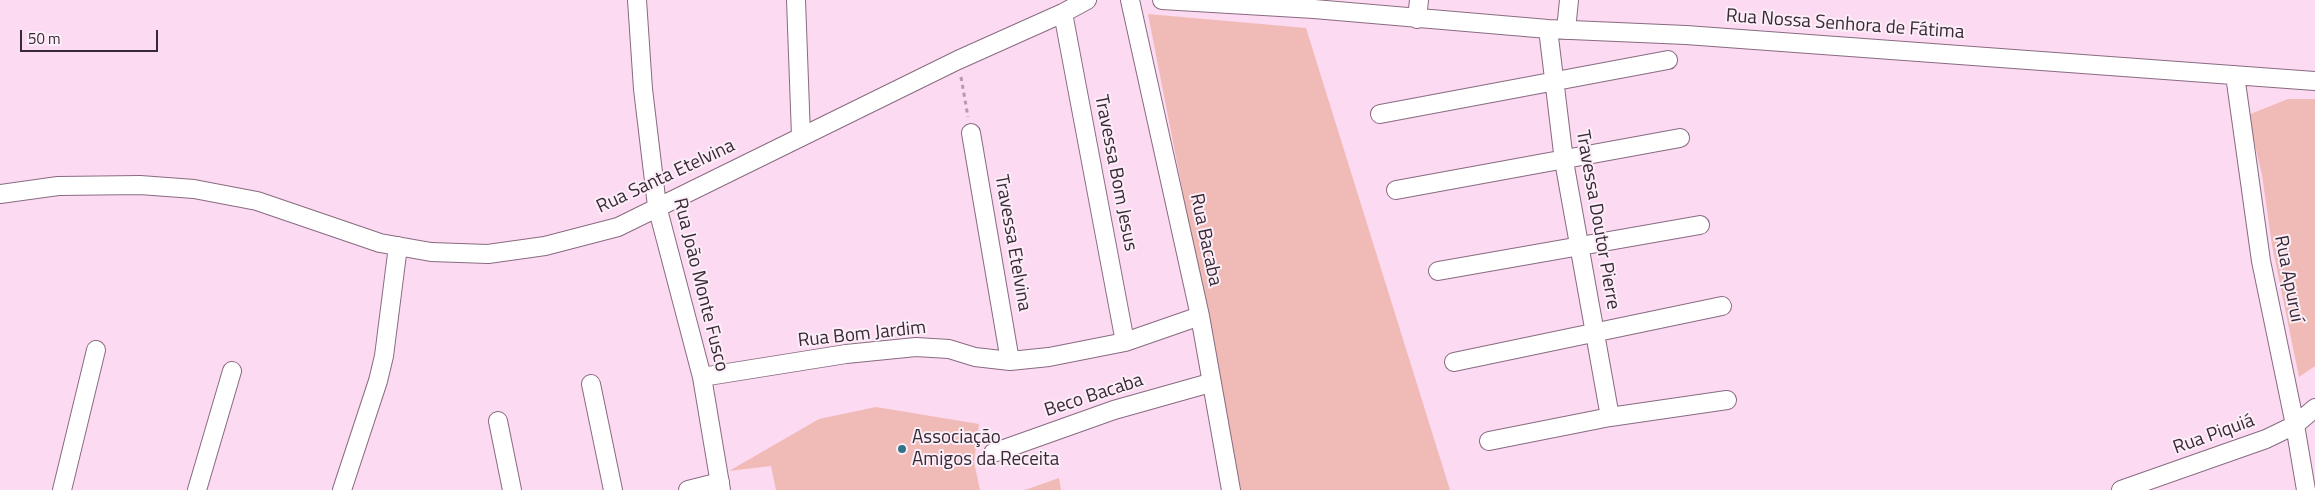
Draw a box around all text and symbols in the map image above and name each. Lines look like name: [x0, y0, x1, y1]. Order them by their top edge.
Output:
street label: Rua Nossa Senhora de Fátima: [1725, 5, 1965, 45]
scale bar: [22, 20, 160, 52]
text: 50 m: [28, 27, 61, 50]
street label: Travessa Bom Jesus: [1089, 93, 1141, 253]
street label: Travessa Doutor Pierre: [1570, 129, 1624, 311]
street label: Rua Santa Etelvina: [593, 135, 739, 219]
street label: Travessa Etelvina: [989, 173, 1035, 313]
street label: Rua Bacaba: [1184, 192, 1226, 288]
street label: Rua João Monte Fusco: [667, 196, 733, 374]
street label: Rua Apuruí: [2268, 234, 2308, 324]
street label: Rua Bom Jardim: [797, 317, 927, 353]
street label: Beco Bacaba: [1042, 369, 1146, 423]
street label: Rua Piquiá: [2170, 410, 2258, 460]
place label: Associação Amigos da Receita: [912, 427, 1059, 471]
marker: Associação Amigos da Receita: [896, 443, 908, 455]

